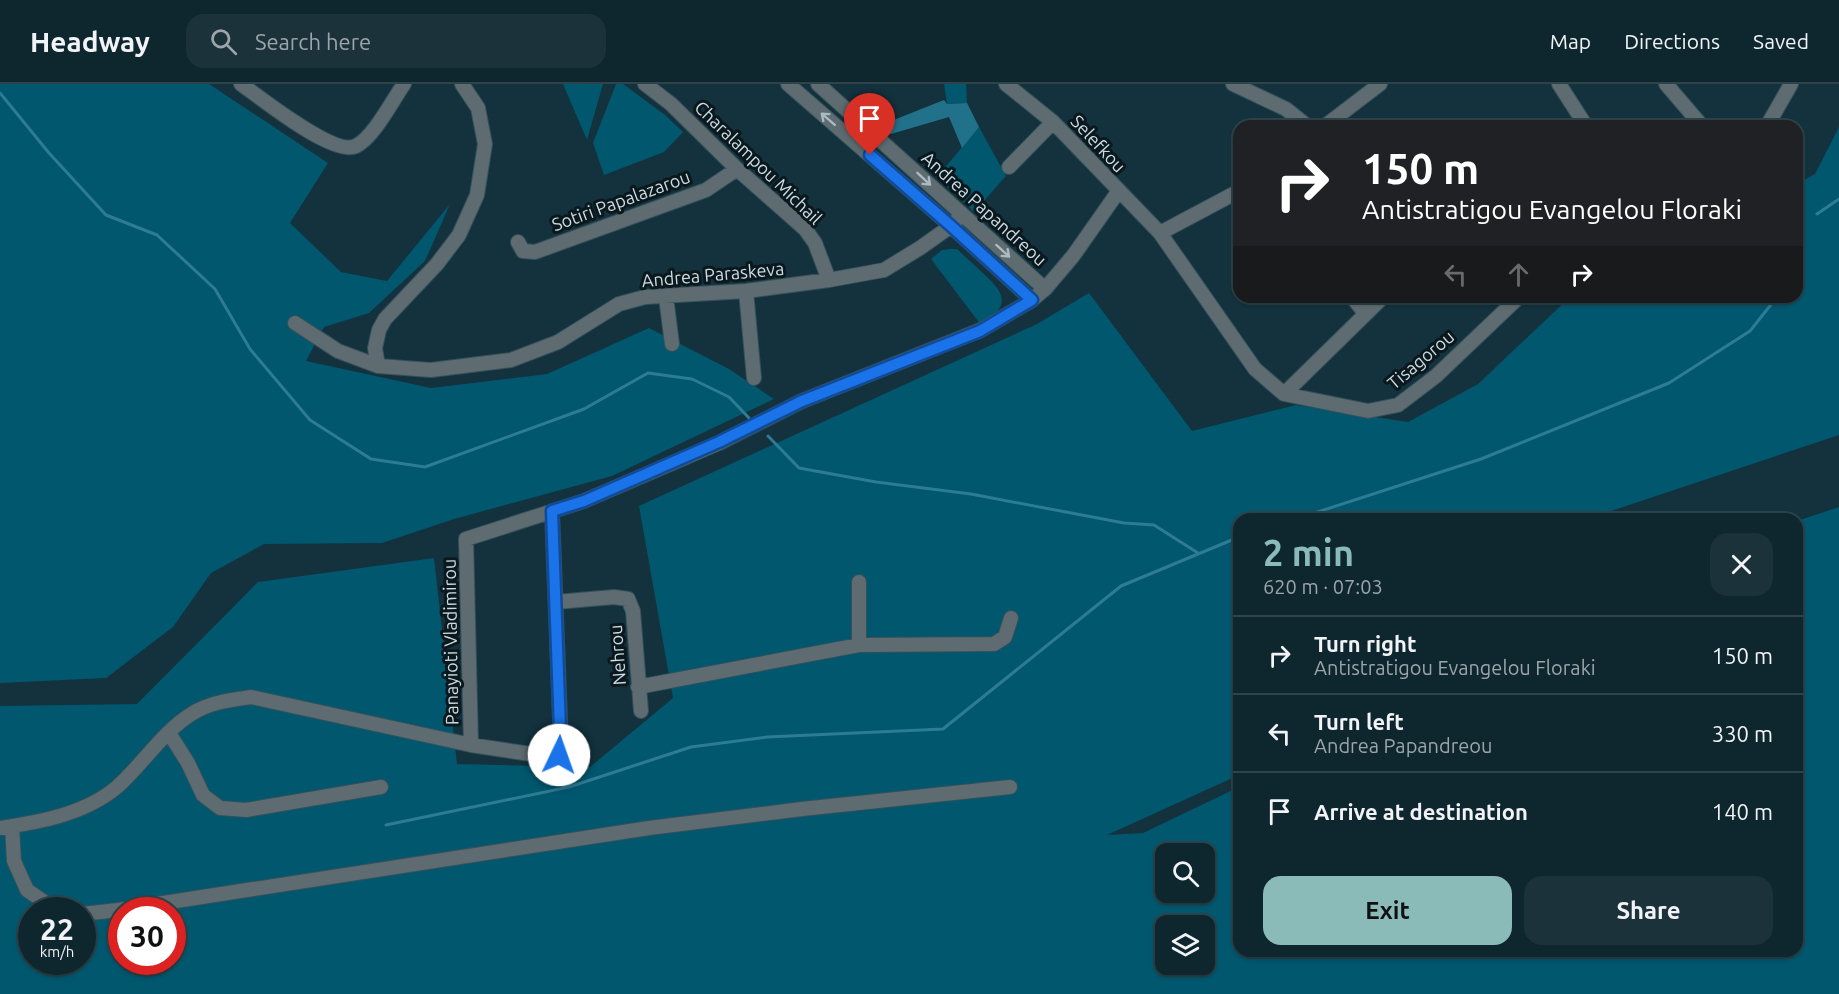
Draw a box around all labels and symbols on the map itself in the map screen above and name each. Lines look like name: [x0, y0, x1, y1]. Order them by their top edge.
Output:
pin: [844, 93, 895, 155]
street label: Charalampou Michail: [691, 97, 826, 228]
street label: Selefkou: [1067, 111, 1130, 176]
one-way arrow: [820, 112, 836, 125]
street label: Andrea Papandreou: [918, 147, 1051, 269]
street label: Sotiri Papalazarou: [549, 166, 692, 234]
one-way arrow: [916, 172, 931, 186]
one-way arrow: [995, 244, 1010, 258]
street label: Andrea Paraskeva: [641, 258, 785, 290]
street label: Tisagorou: [1383, 326, 1458, 393]
street label: Panayioti Vladimirou: [439, 559, 461, 725]
street label: Nehrou: [605, 624, 629, 686]
position arrow: [527, 723, 591, 787]
speed limit sign: 30: [108, 897, 186, 975]

